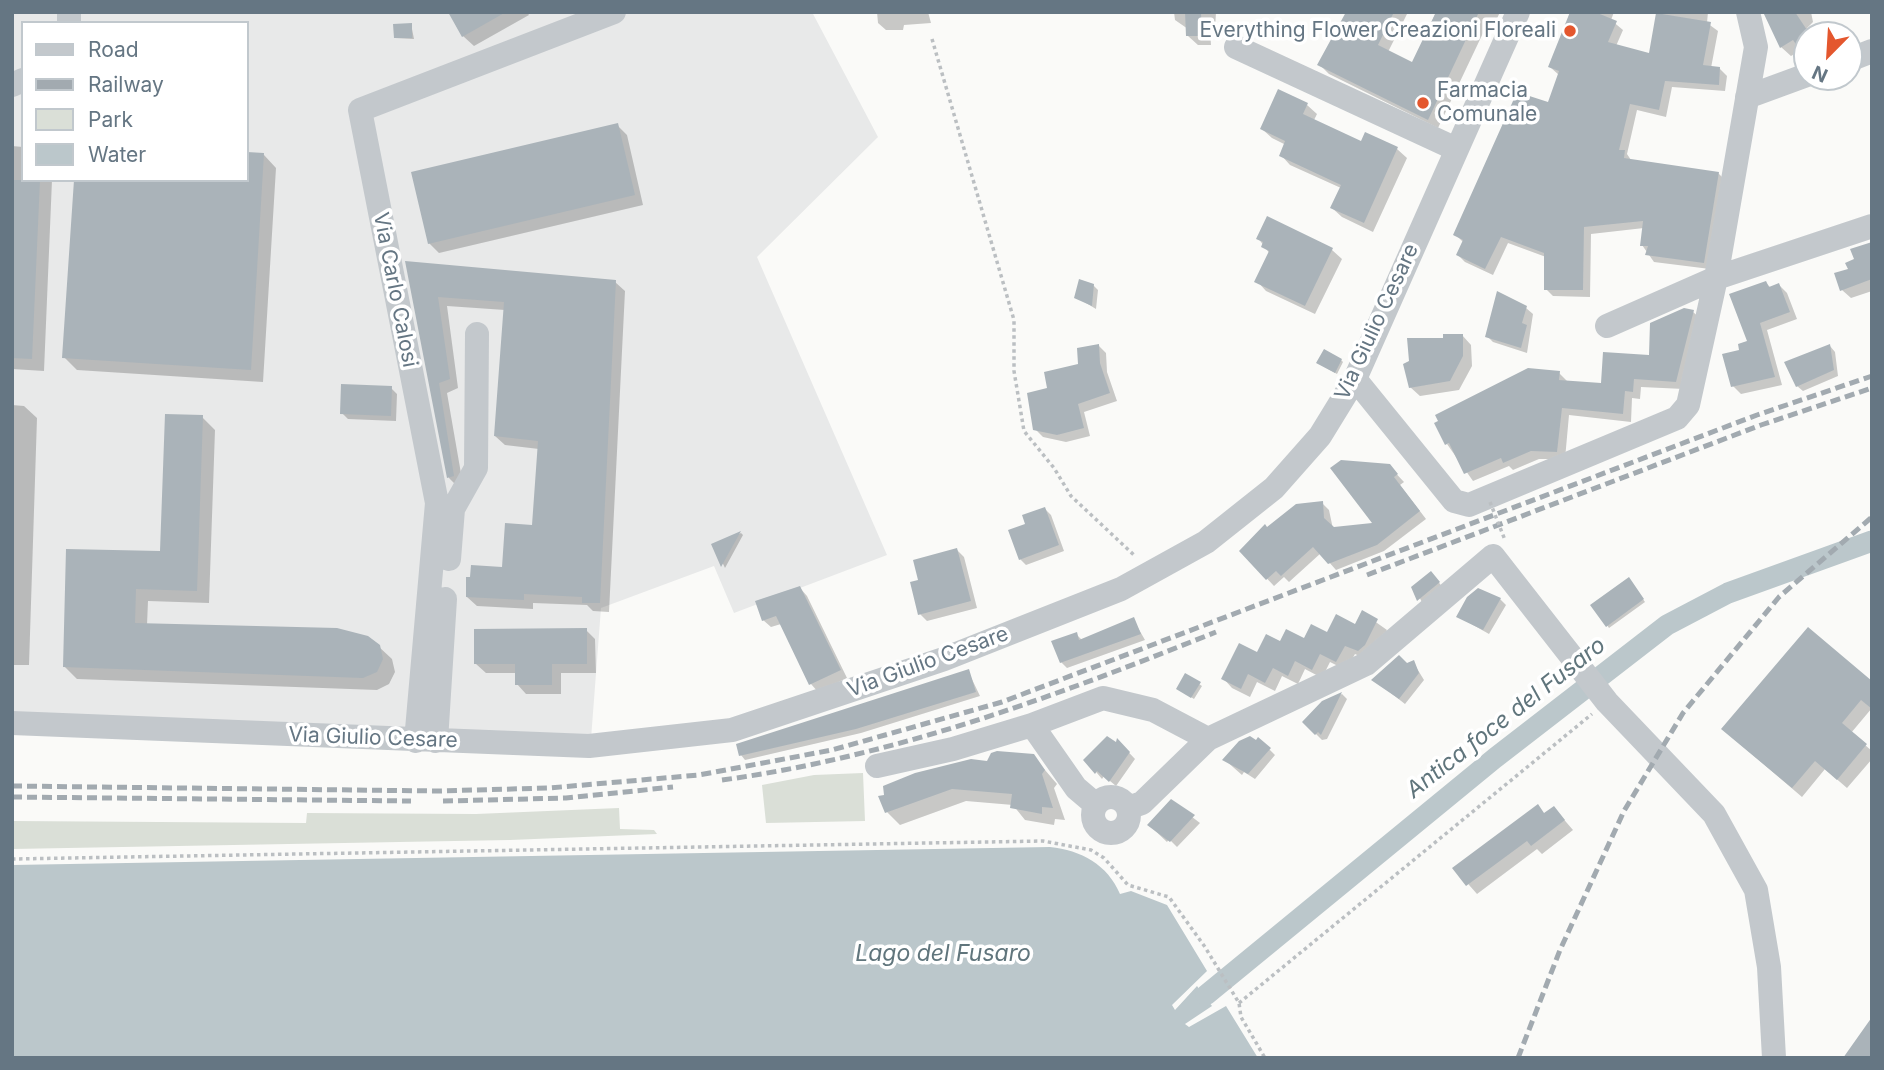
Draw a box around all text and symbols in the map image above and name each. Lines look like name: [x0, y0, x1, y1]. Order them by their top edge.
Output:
place label: Everything Flower Creazioni Floreali: [1199, 18, 1556, 44]
legend: [21, 21, 248, 182]
north arrow: [1793, 21, 1863, 91]
marker: Everything Flower Creazioni Floreali: [1562, 23, 1578, 39]
text: Road: [88, 37, 139, 62]
text: N: [1809, 60, 1831, 87]
text: Railway: [88, 72, 164, 97]
place label: Farmacia Comunale: [1437, 78, 1537, 128]
marker: Farmacia Comunale: [1415, 95, 1431, 111]
text: Park: [88, 107, 133, 132]
text: Water: [88, 142, 146, 167]
street label: Via Carlo Calosi: [368, 210, 422, 370]
street label: Via Giulio Cesare: [1330, 240, 1424, 404]
street label: Via Giulio Cesare: [844, 621, 1012, 703]
water label: Antica foce del Fusaro: [1401, 632, 1611, 804]
street label: Via Giulio Cesare: [288, 722, 458, 754]
water label: Lago del Fusaro: [855, 940, 1031, 968]

